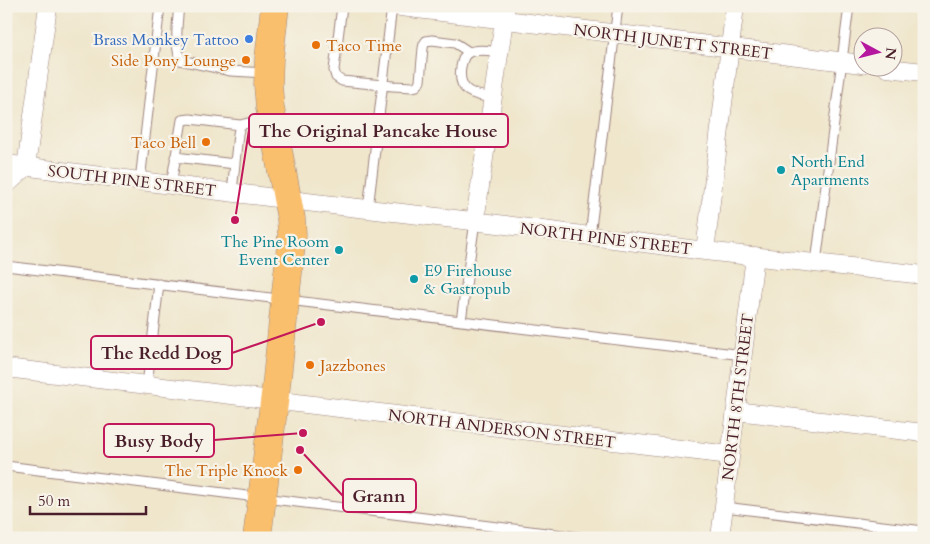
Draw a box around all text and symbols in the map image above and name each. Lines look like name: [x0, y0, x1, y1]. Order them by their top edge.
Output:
street label: NORTH JUNETT STREET: [572, 19, 774, 65]
north arrow: [852, 28, 902, 78]
place label: Brass Monkey Tattoo: [93, 29, 239, 51]
marker: Brass Monkey Tattoo: [243, 33, 255, 45]
place label: Taco Time: [326, 35, 402, 57]
marker: Taco Time: [310, 39, 322, 51]
text: N: [880, 46, 901, 61]
place label: Side Pony Lounge: [111, 50, 236, 72]
marker: Side Pony Lounge: [240, 54, 252, 66]
callout: The Original Pancake House: [249, 114, 508, 147]
text: The Original Pancake House: [258, 119, 498, 144]
place label: Taco Bell: [131, 132, 196, 154]
marker: Taco Bell: [200, 136, 212, 148]
place label: North End Apartments: [791, 151, 869, 191]
street label: SOUTH PINE STREET: [46, 160, 218, 202]
marker: North End Apartments: [775, 164, 787, 176]
street label: NORTH PINE STREET: [519, 218, 693, 260]
place label: The Pine Room Event Center: [220, 231, 329, 271]
marker: The Pine Room Event Center: [333, 244, 345, 256]
place label: E9 Firehouse & Gastropub: [424, 260, 512, 300]
marker: E9 Firehouse & Gastropub: [408, 273, 420, 285]
street label: NORTH 8TH STREET: [717, 312, 759, 482]
callout: The Redd Dog: [91, 336, 232, 369]
text: The Redd Dog: [101, 341, 222, 366]
place label: Jazzbones: [318, 355, 386, 377]
marker: Jazzbones: [304, 359, 316, 371]
street label: NORTH ANDERSON STREET: [387, 404, 617, 454]
callout: Busy Body: [104, 424, 214, 457]
text: Busy Body: [114, 429, 204, 454]
place label: The Triple Knock: [164, 460, 288, 482]
marker: The Triple Knock: [292, 464, 304, 476]
callout: Grann: [343, 479, 416, 512]
scale bar: [30, 484, 146, 516]
text: Grann: [352, 484, 406, 509]
text: 50 m: [38, 491, 70, 511]

